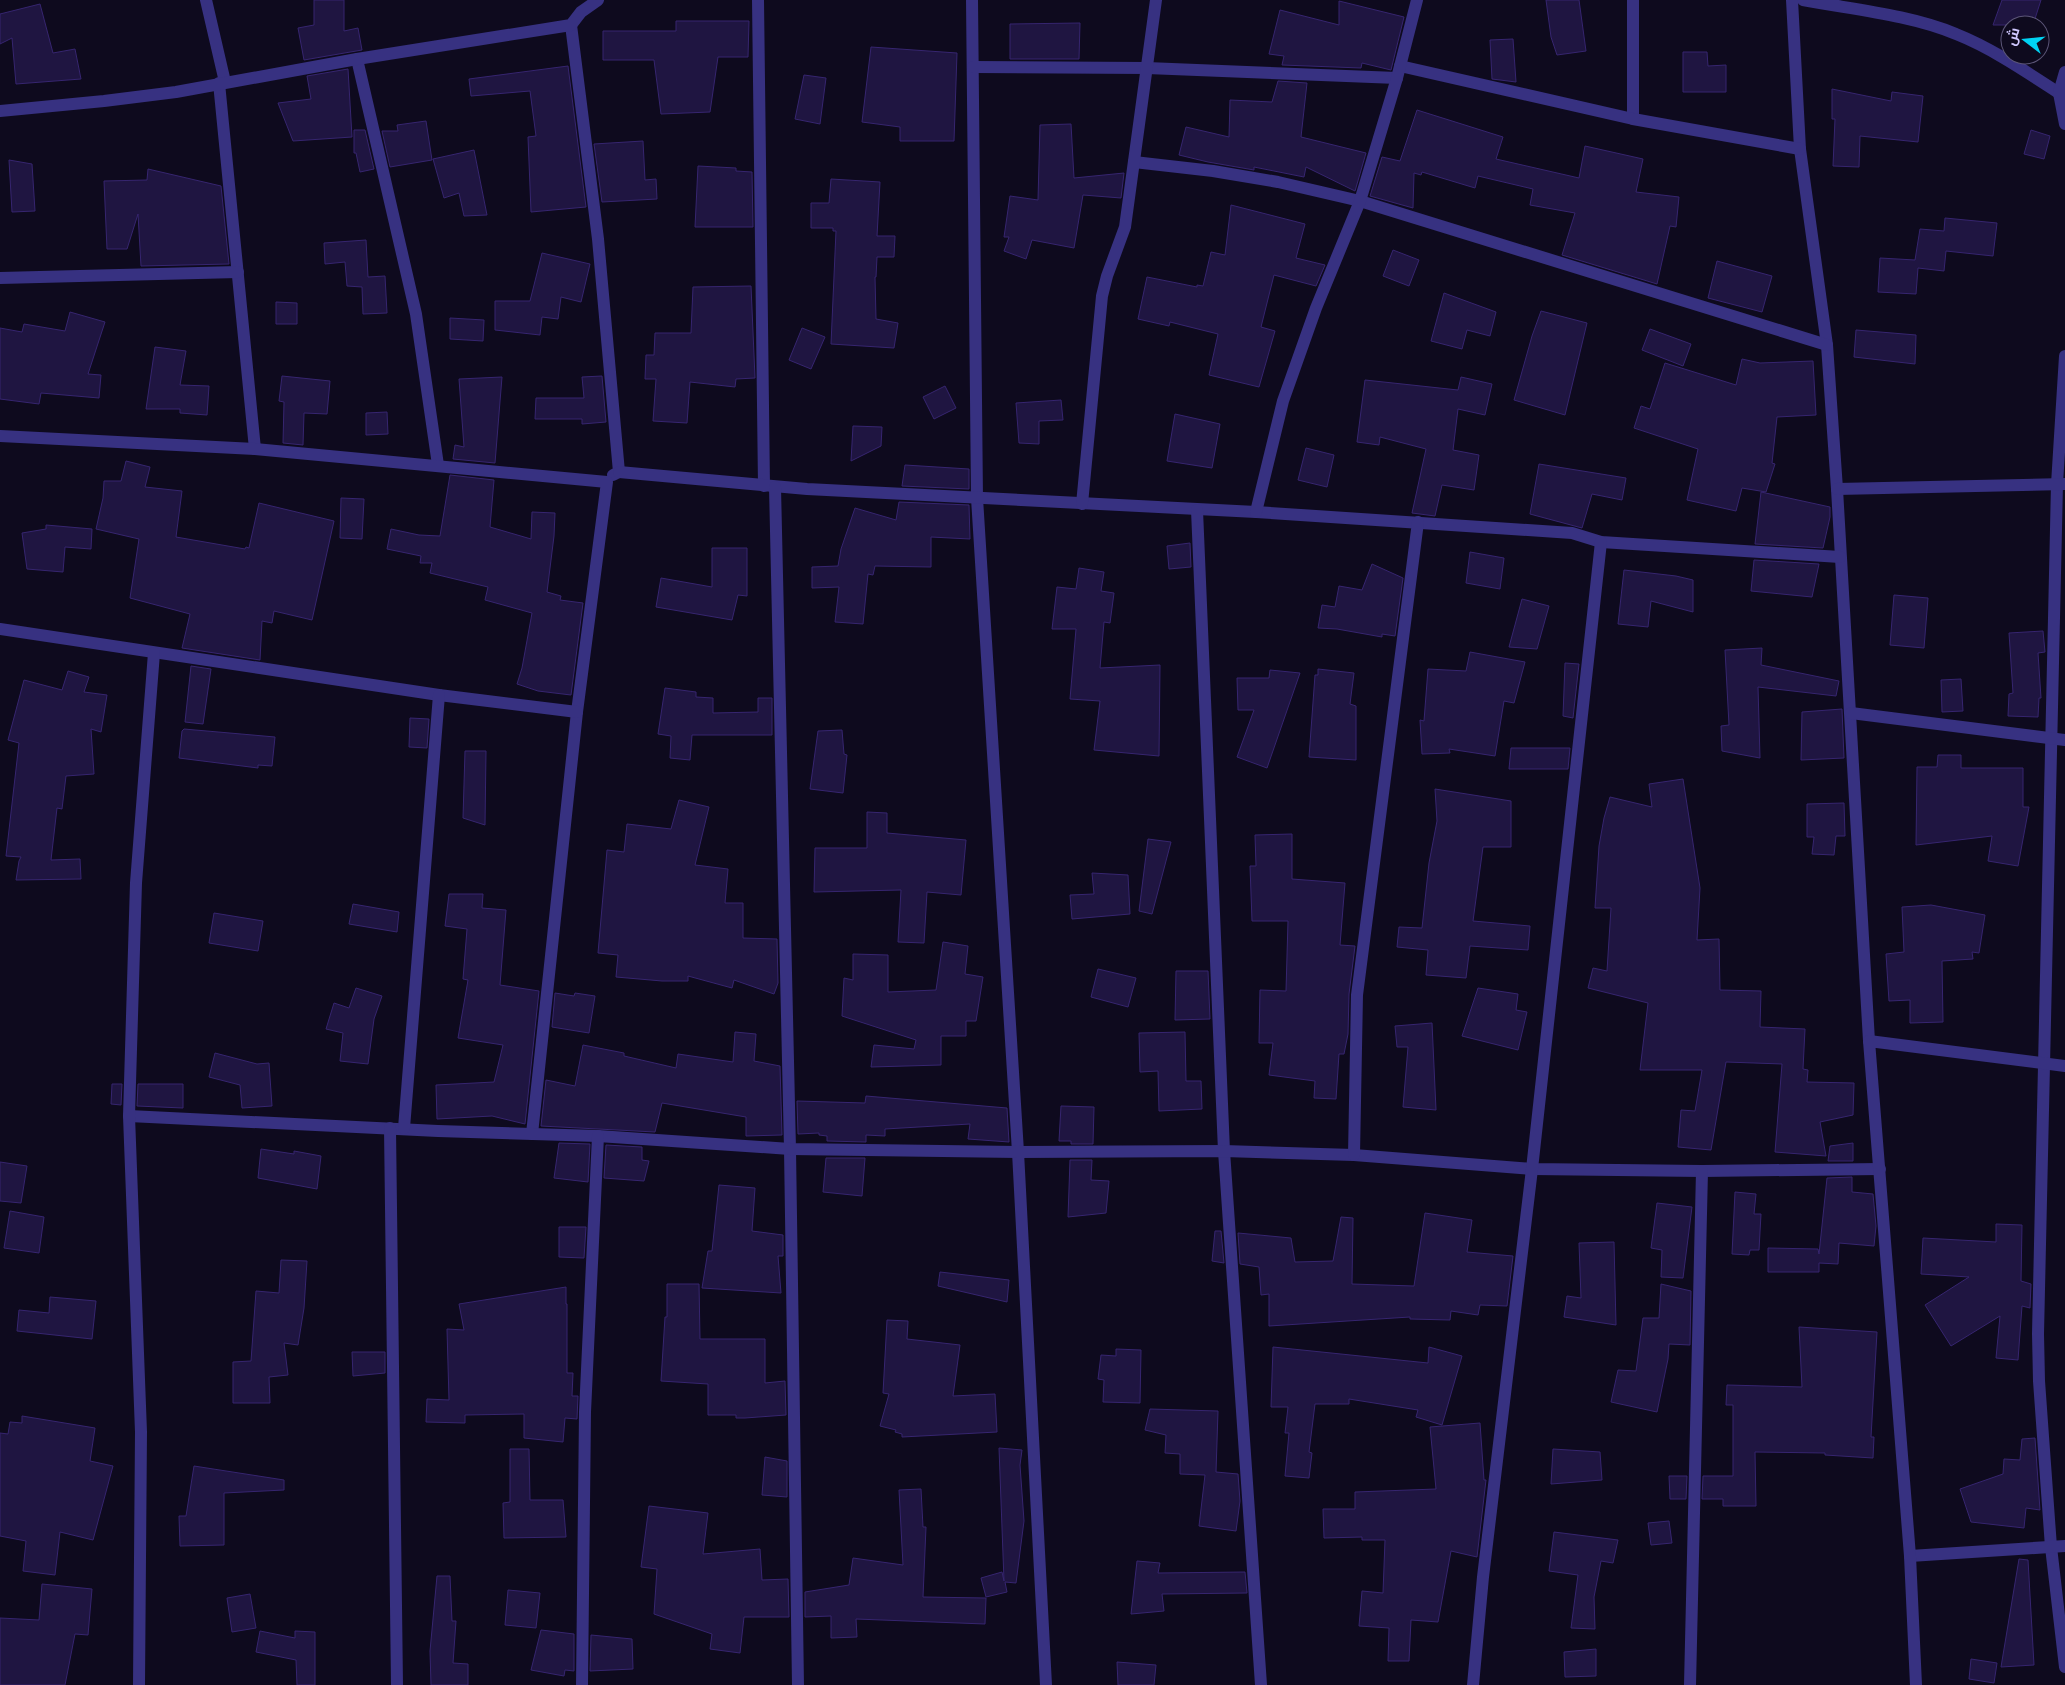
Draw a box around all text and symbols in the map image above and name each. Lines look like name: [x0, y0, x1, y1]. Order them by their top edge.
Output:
north arrow: [2000, 15, 2050, 65]
text: ش: [2001, 25, 2024, 48]

